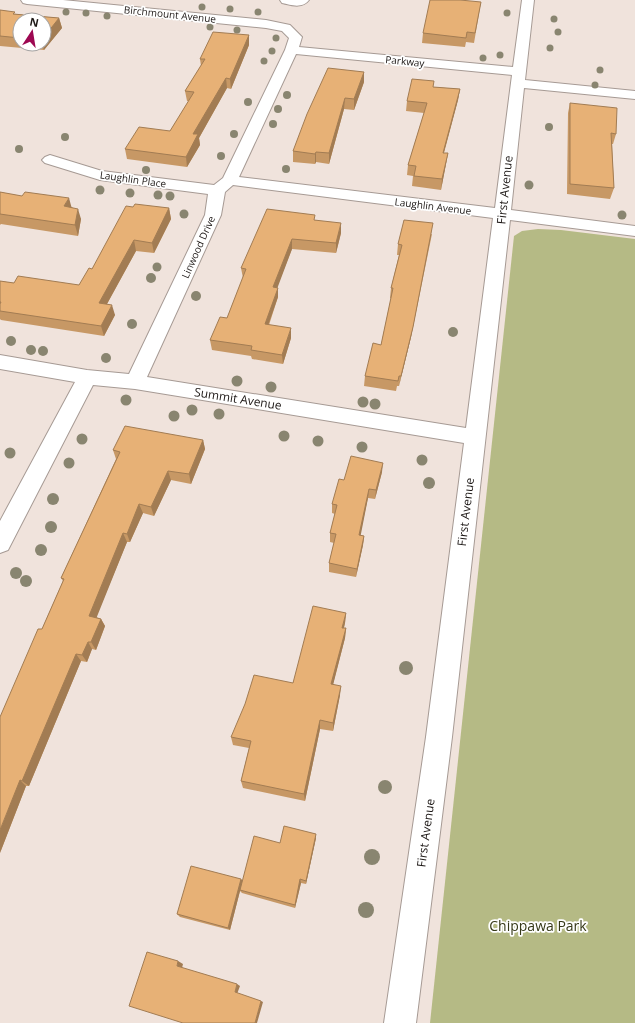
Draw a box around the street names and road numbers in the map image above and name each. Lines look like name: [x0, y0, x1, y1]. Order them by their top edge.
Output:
street label: Birchmount Avenue: [123, 2, 217, 26]
street label: Parkway: [385, 52, 426, 70]
street label: First Avenue: [492, 154, 517, 225]
street label: Laughlin Place: [99, 167, 167, 191]
street label: Laughlin Avenue: [394, 194, 472, 218]
street label: Linwood Drive: [178, 213, 218, 280]
street label: Summit Avenue: [193, 383, 283, 414]
street label: First Avenue: [453, 476, 478, 547]
street label: First Avenue: [412, 797, 439, 868]

